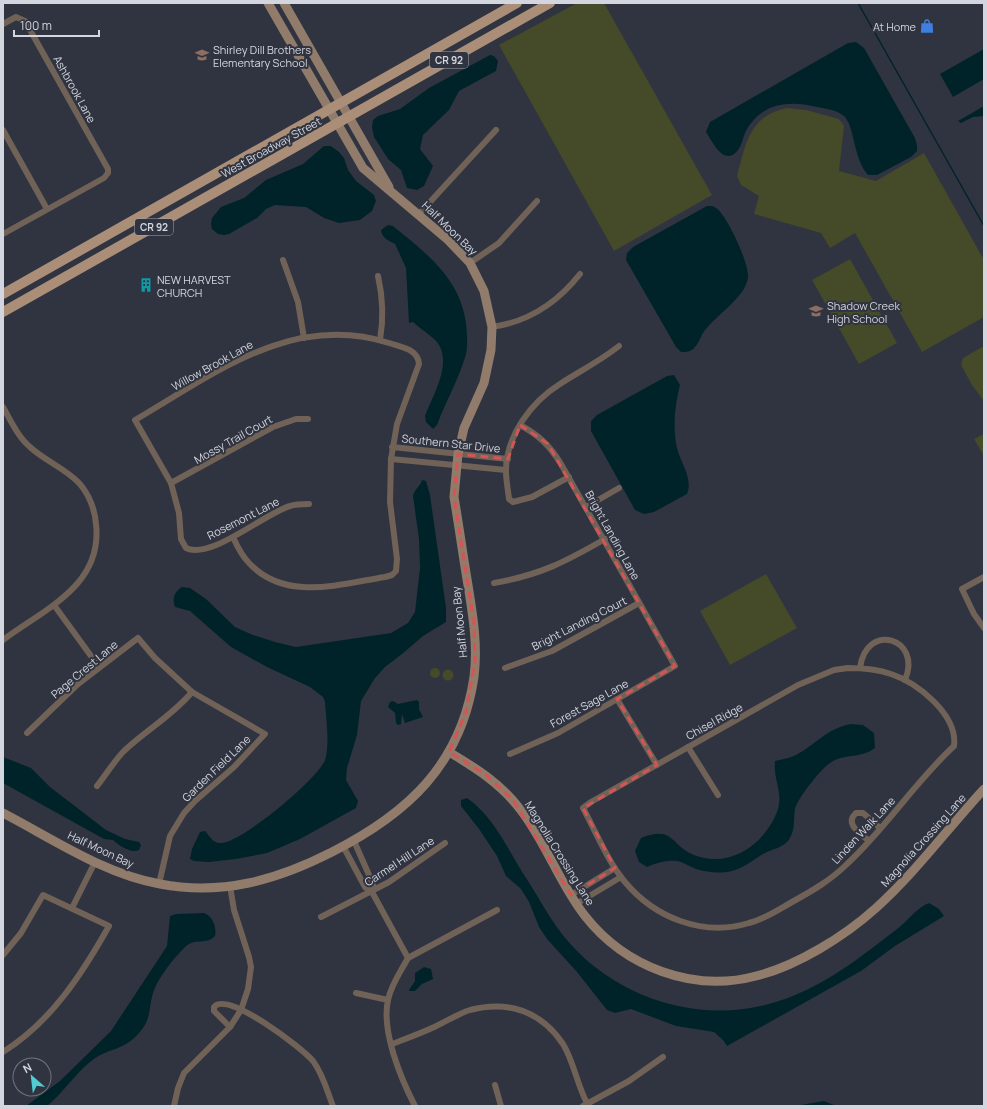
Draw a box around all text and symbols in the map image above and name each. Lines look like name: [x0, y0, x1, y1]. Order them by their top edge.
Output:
scale bar: [14, 12, 99, 38]
text: 100 m: [20, 17, 52, 34]
shop icon: At Home: [919, 18, 935, 34]
place label: At Home: [873, 19, 917, 34]
place label: Shirley Dill Brothers Elementary School: [213, 42, 311, 70]
school or university icon: Shirley Dill Brothers Elementary School: [194, 47, 210, 63]
road number: CR 92: [430, 52, 468, 68]
street label: Ashbrook Lane: [50, 53, 100, 126]
street label: West Broadway Street: [218, 113, 324, 181]
street label: Half Moon Bay: [419, 198, 481, 258]
road number: CR 92: [135, 219, 173, 235]
place label: NEW HARVEST CHURCH: [157, 272, 231, 300]
building icon: NEW HARVEST CHURCH: [138, 277, 154, 293]
place label: Shadow Creek High School: [827, 298, 900, 326]
school or university icon: Shadow Creek High School: [808, 303, 824, 319]
street label: Willow Brook Lane: [169, 336, 256, 394]
street label: Mossy Trail Court: [191, 411, 275, 467]
street label: Southern Star Drive: [401, 430, 502, 456]
street label: Bright Landing Lane: [582, 488, 644, 583]
street label: Rosemont Lane: [204, 493, 282, 543]
street label: Half Moon Bay: [448, 585, 470, 658]
street label: Bright Landing Court: [529, 593, 629, 653]
street label: Page Crest Lane: [47, 636, 121, 701]
street label: Forest Sage Lane: [547, 675, 631, 731]
street label: Chisel Ridge: [683, 699, 746, 743]
street label: Garden Field Lane: [179, 731, 254, 805]
street label: Magnolia Crossing Lane: [877, 790, 969, 890]
street label: Linden Walk Lane: [828, 793, 899, 867]
street label: Magnolia Crossing Lane: [522, 798, 599, 909]
street label: Half Moon Bay: [65, 827, 137, 871]
street label: Carmel Hill Lane: [361, 832, 437, 889]
north arrow: [12, 1057, 52, 1097]
text: N: [20, 1059, 34, 1076]

